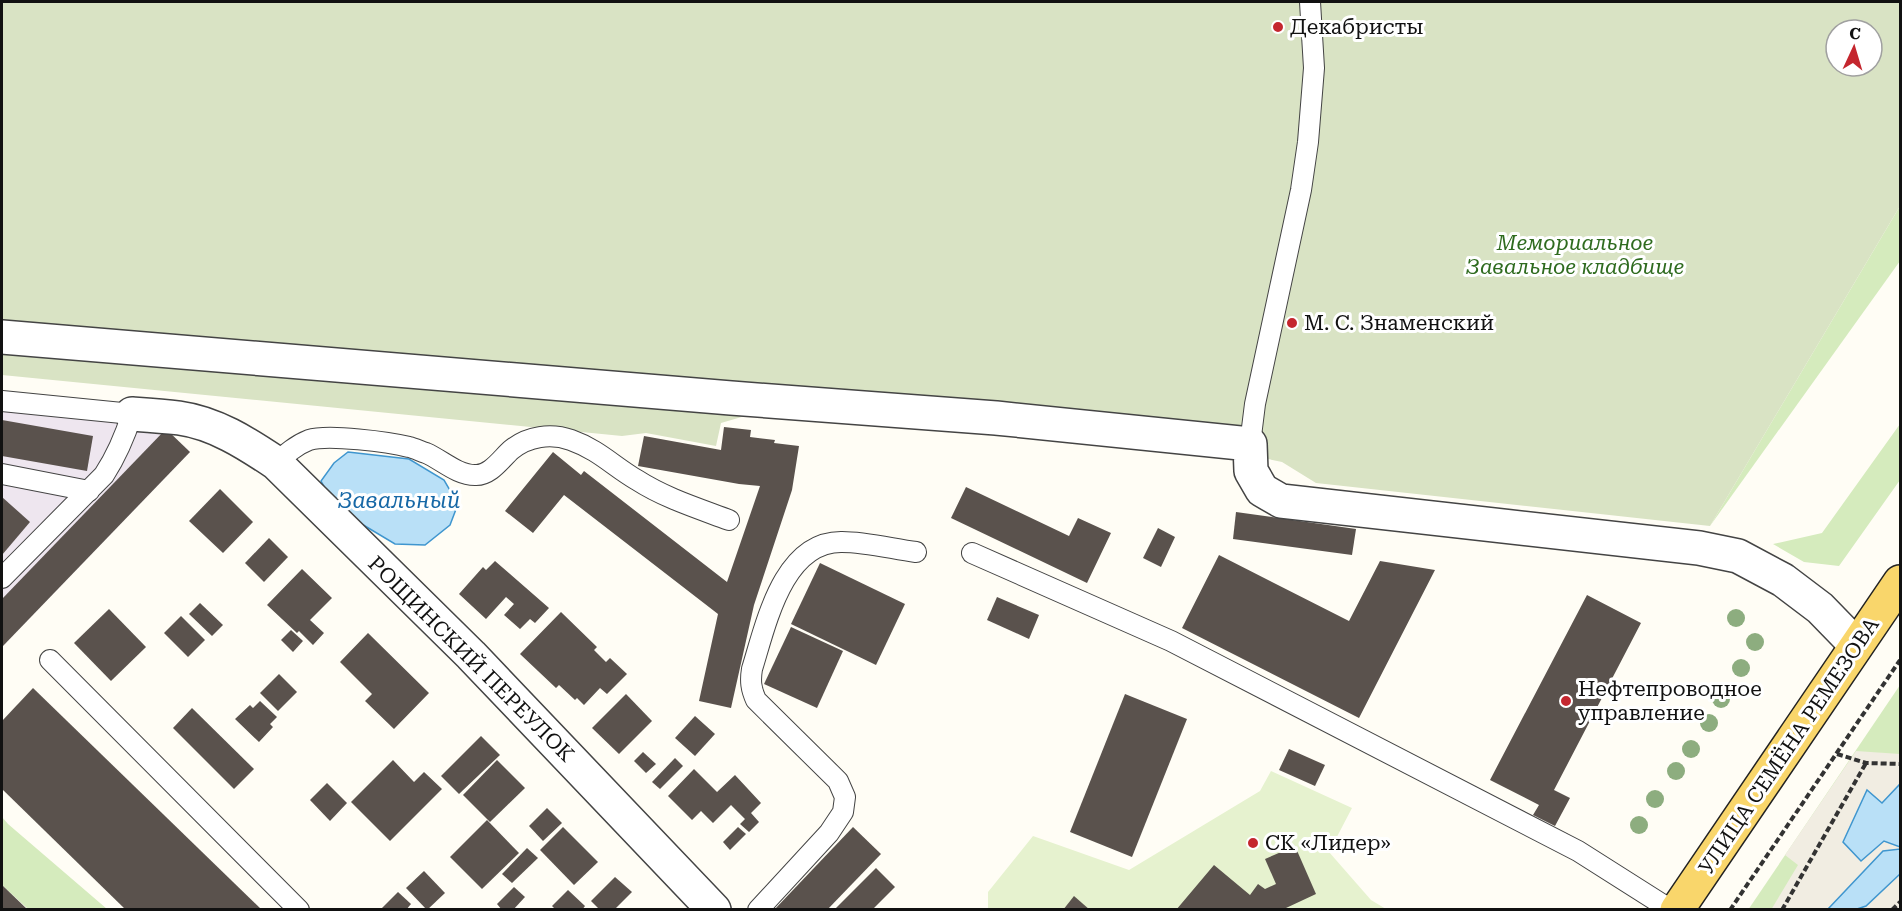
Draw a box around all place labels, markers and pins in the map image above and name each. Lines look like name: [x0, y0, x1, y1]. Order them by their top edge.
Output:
place label: Декабристы: [1290, 15, 1424, 39]
marker: Декабристы: [1271, 20, 1285, 34]
place label: М. С. Знаменский: [1304, 311, 1494, 335]
marker: М. С. Знаменский: [1285, 316, 1299, 330]
place label: Нефтепроводное управление: [1578, 677, 1762, 725]
marker: Нефтепроводное управление: [1559, 694, 1573, 708]
place label: СК «Лидер»: [1265, 831, 1391, 855]
marker: СК «Лидер»: [1246, 836, 1260, 850]

